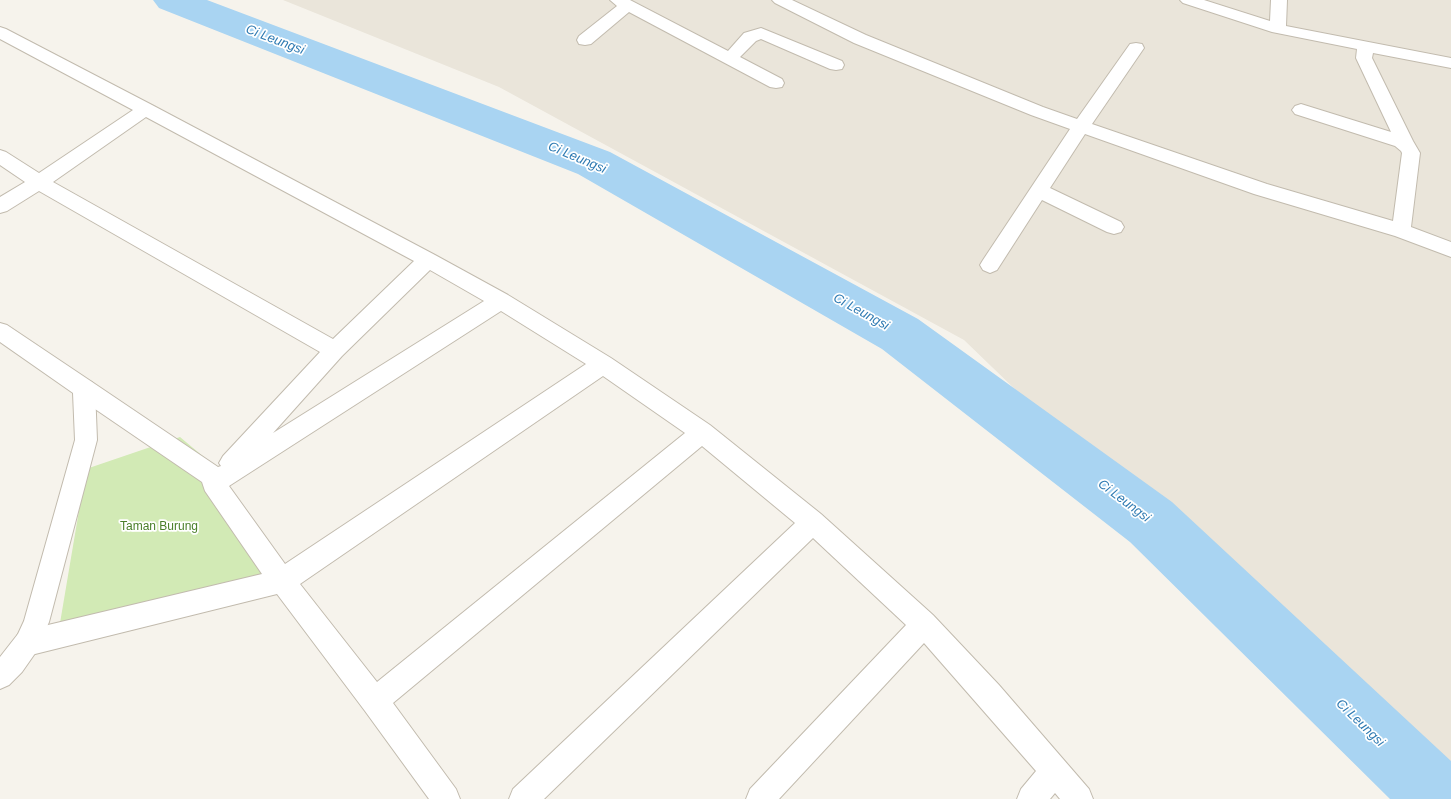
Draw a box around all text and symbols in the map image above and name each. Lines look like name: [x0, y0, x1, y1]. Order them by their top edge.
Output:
water label: Ci Leungsi: [244, 22, 306, 58]
water label: Ci Leungsi: [546, 139, 608, 177]
water label: Ci Leungsi: [830, 290, 892, 334]
water label: Ci Leungsi: [1095, 476, 1153, 526]
park label: Taman Burung: [120, 520, 198, 534]
water label: Ci Leungsi: [1332, 696, 1388, 750]

